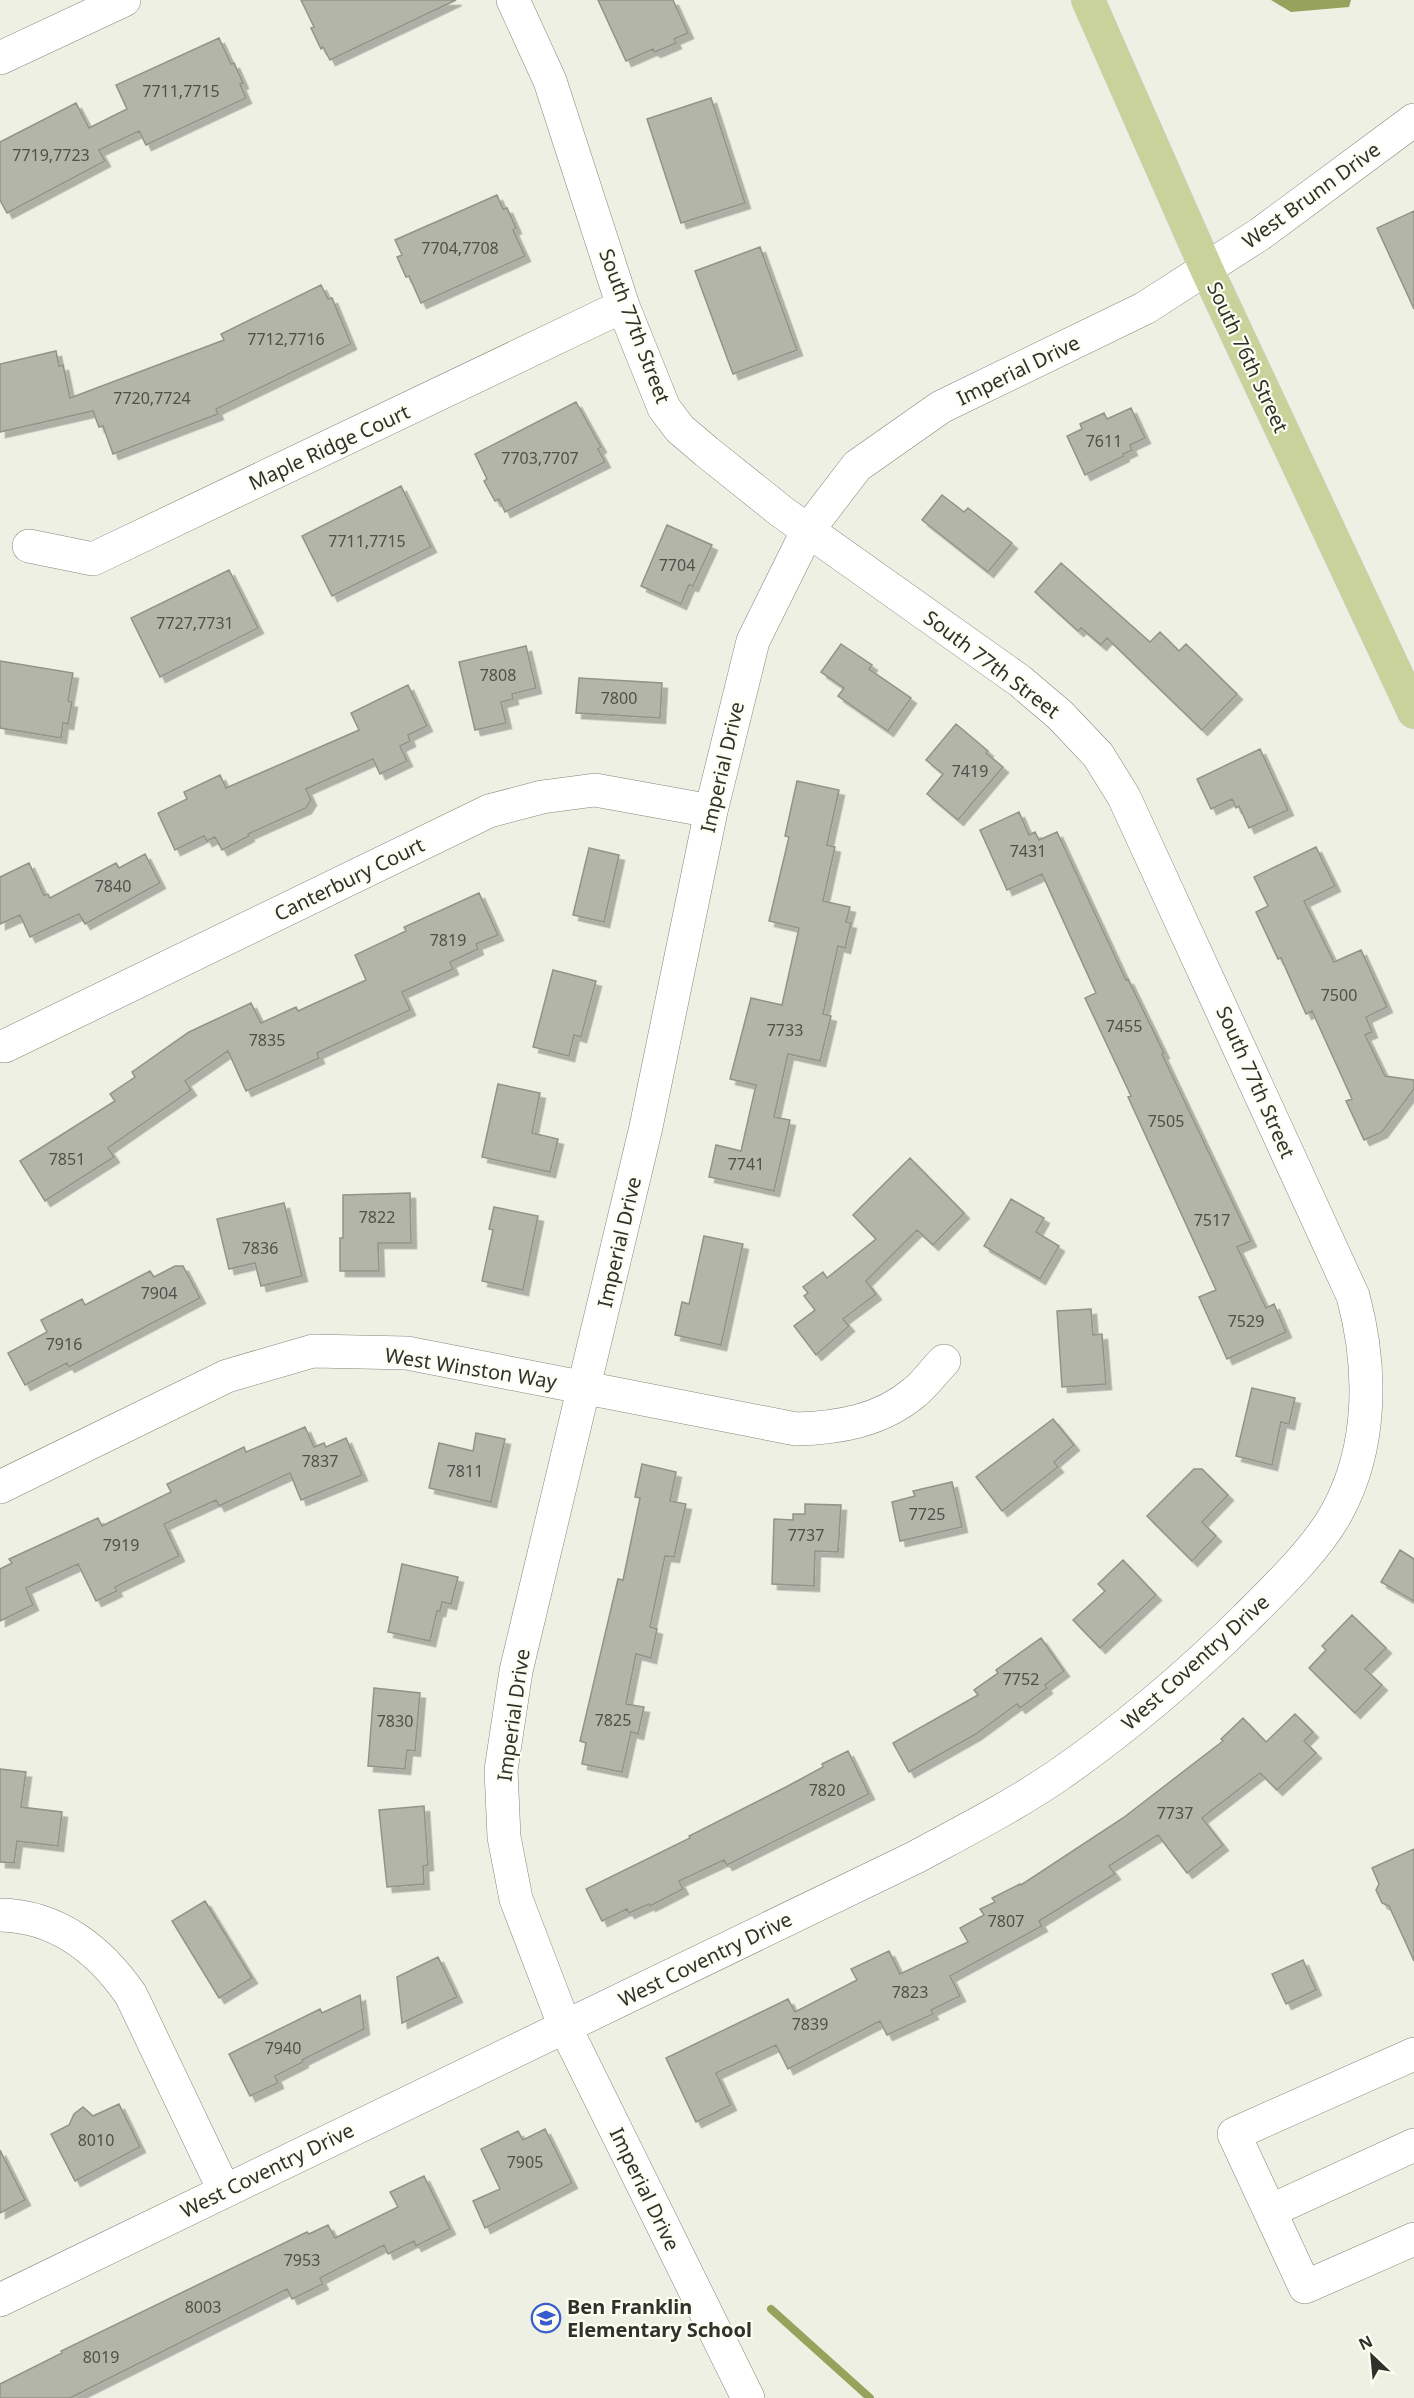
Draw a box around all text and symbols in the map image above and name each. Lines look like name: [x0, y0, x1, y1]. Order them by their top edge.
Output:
house number: 7711,7715: [142, 80, 220, 102]
street label: West Brunn Drive: [1237, 136, 1385, 254]
house number: 7719,7723: [12, 144, 90, 166]
house number: 7704,7708: [421, 237, 499, 259]
street label: South 77th Street: [593, 245, 677, 407]
street label: South 76th Street: [1201, 277, 1295, 437]
house number: 7712,7716: [247, 328, 325, 350]
street label: Imperial Drive: [952, 329, 1084, 411]
house number: 7720,7724: [113, 387, 191, 409]
street label: Maple Ridge Court: [244, 398, 414, 496]
house number: 7611: [1086, 430, 1122, 452]
house number: 7703,7707: [501, 447, 579, 469]
house number: 7711,7715: [328, 530, 406, 552]
house number: 7704: [659, 554, 695, 576]
street label: South 77th Street: [918, 604, 1066, 724]
house number: 7727,7731: [156, 612, 234, 634]
house number: 7808: [480, 664, 516, 686]
house number: 7800: [601, 687, 637, 709]
street label: Imperial Drive: [694, 699, 750, 835]
house number: 7419: [952, 760, 988, 782]
street label: Canterbury Court: [269, 831, 429, 927]
house number: 7431: [1010, 840, 1046, 862]
house number: 7840: [95, 875, 131, 897]
house number: 7819: [430, 929, 466, 951]
house number: 7500: [1321, 984, 1357, 1006]
street label: South 77th Street: [1210, 1002, 1302, 1162]
house number: 7455: [1106, 1015, 1142, 1037]
house number: 7733: [767, 1019, 803, 1041]
house number: 7835: [249, 1029, 285, 1051]
house number: 7505: [1148, 1110, 1184, 1132]
house number: 7851: [49, 1148, 85, 1170]
house number: 7741: [728, 1153, 764, 1175]
street label: Imperial Drive: [591, 1174, 647, 1310]
house number: 7822: [359, 1206, 395, 1228]
house number: 7517: [1194, 1209, 1230, 1231]
house number: 7836: [242, 1237, 278, 1259]
house number: 7904: [141, 1282, 177, 1304]
house number: 7529: [1228, 1310, 1264, 1332]
house number: 7916: [46, 1333, 82, 1355]
street label: West Winston Way: [383, 1341, 560, 1395]
house number: 7837: [302, 1450, 338, 1472]
house number: 7811: [447, 1460, 483, 1482]
house number: 7725: [909, 1503, 945, 1525]
house number: 7737: [788, 1524, 824, 1546]
house number: 7919: [103, 1534, 139, 1556]
street label: West Coventry Drive: [1115, 1588, 1275, 1736]
street label: Imperial Drive: [490, 1647, 536, 1783]
house number: 7752: [1003, 1668, 1039, 1690]
house number: 7825: [595, 1709, 631, 1731]
house number: 7830: [377, 1710, 413, 1732]
house number: 7820: [809, 1779, 845, 1801]
house number: 7737: [1157, 1802, 1193, 1824]
street label: West Coventry Drive: [614, 1905, 796, 2013]
house number: 7807: [988, 1910, 1024, 1932]
house number: 7823: [892, 1981, 928, 2003]
house number: 7839: [792, 2013, 828, 2035]
house number: 7940: [265, 2037, 301, 2059]
street label: West Coventry Drive: [176, 2116, 358, 2224]
street label: Imperial Drive: [604, 2123, 686, 2255]
house number: 8010: [78, 2129, 114, 2151]
house number: 7905: [507, 2151, 543, 2173]
house number: 7953: [284, 2249, 320, 2271]
place label: Ben Franklin Elementary School: [567, 2293, 752, 2343]
house number: 8003: [185, 2296, 221, 2318]
school or university icon: Ben Franklin Elementary School: [530, 2302, 562, 2334]
north arrow: [1342, 2326, 1402, 2386]
text: N: [1355, 2330, 1376, 2355]
house number: 8019: [83, 2346, 119, 2368]

